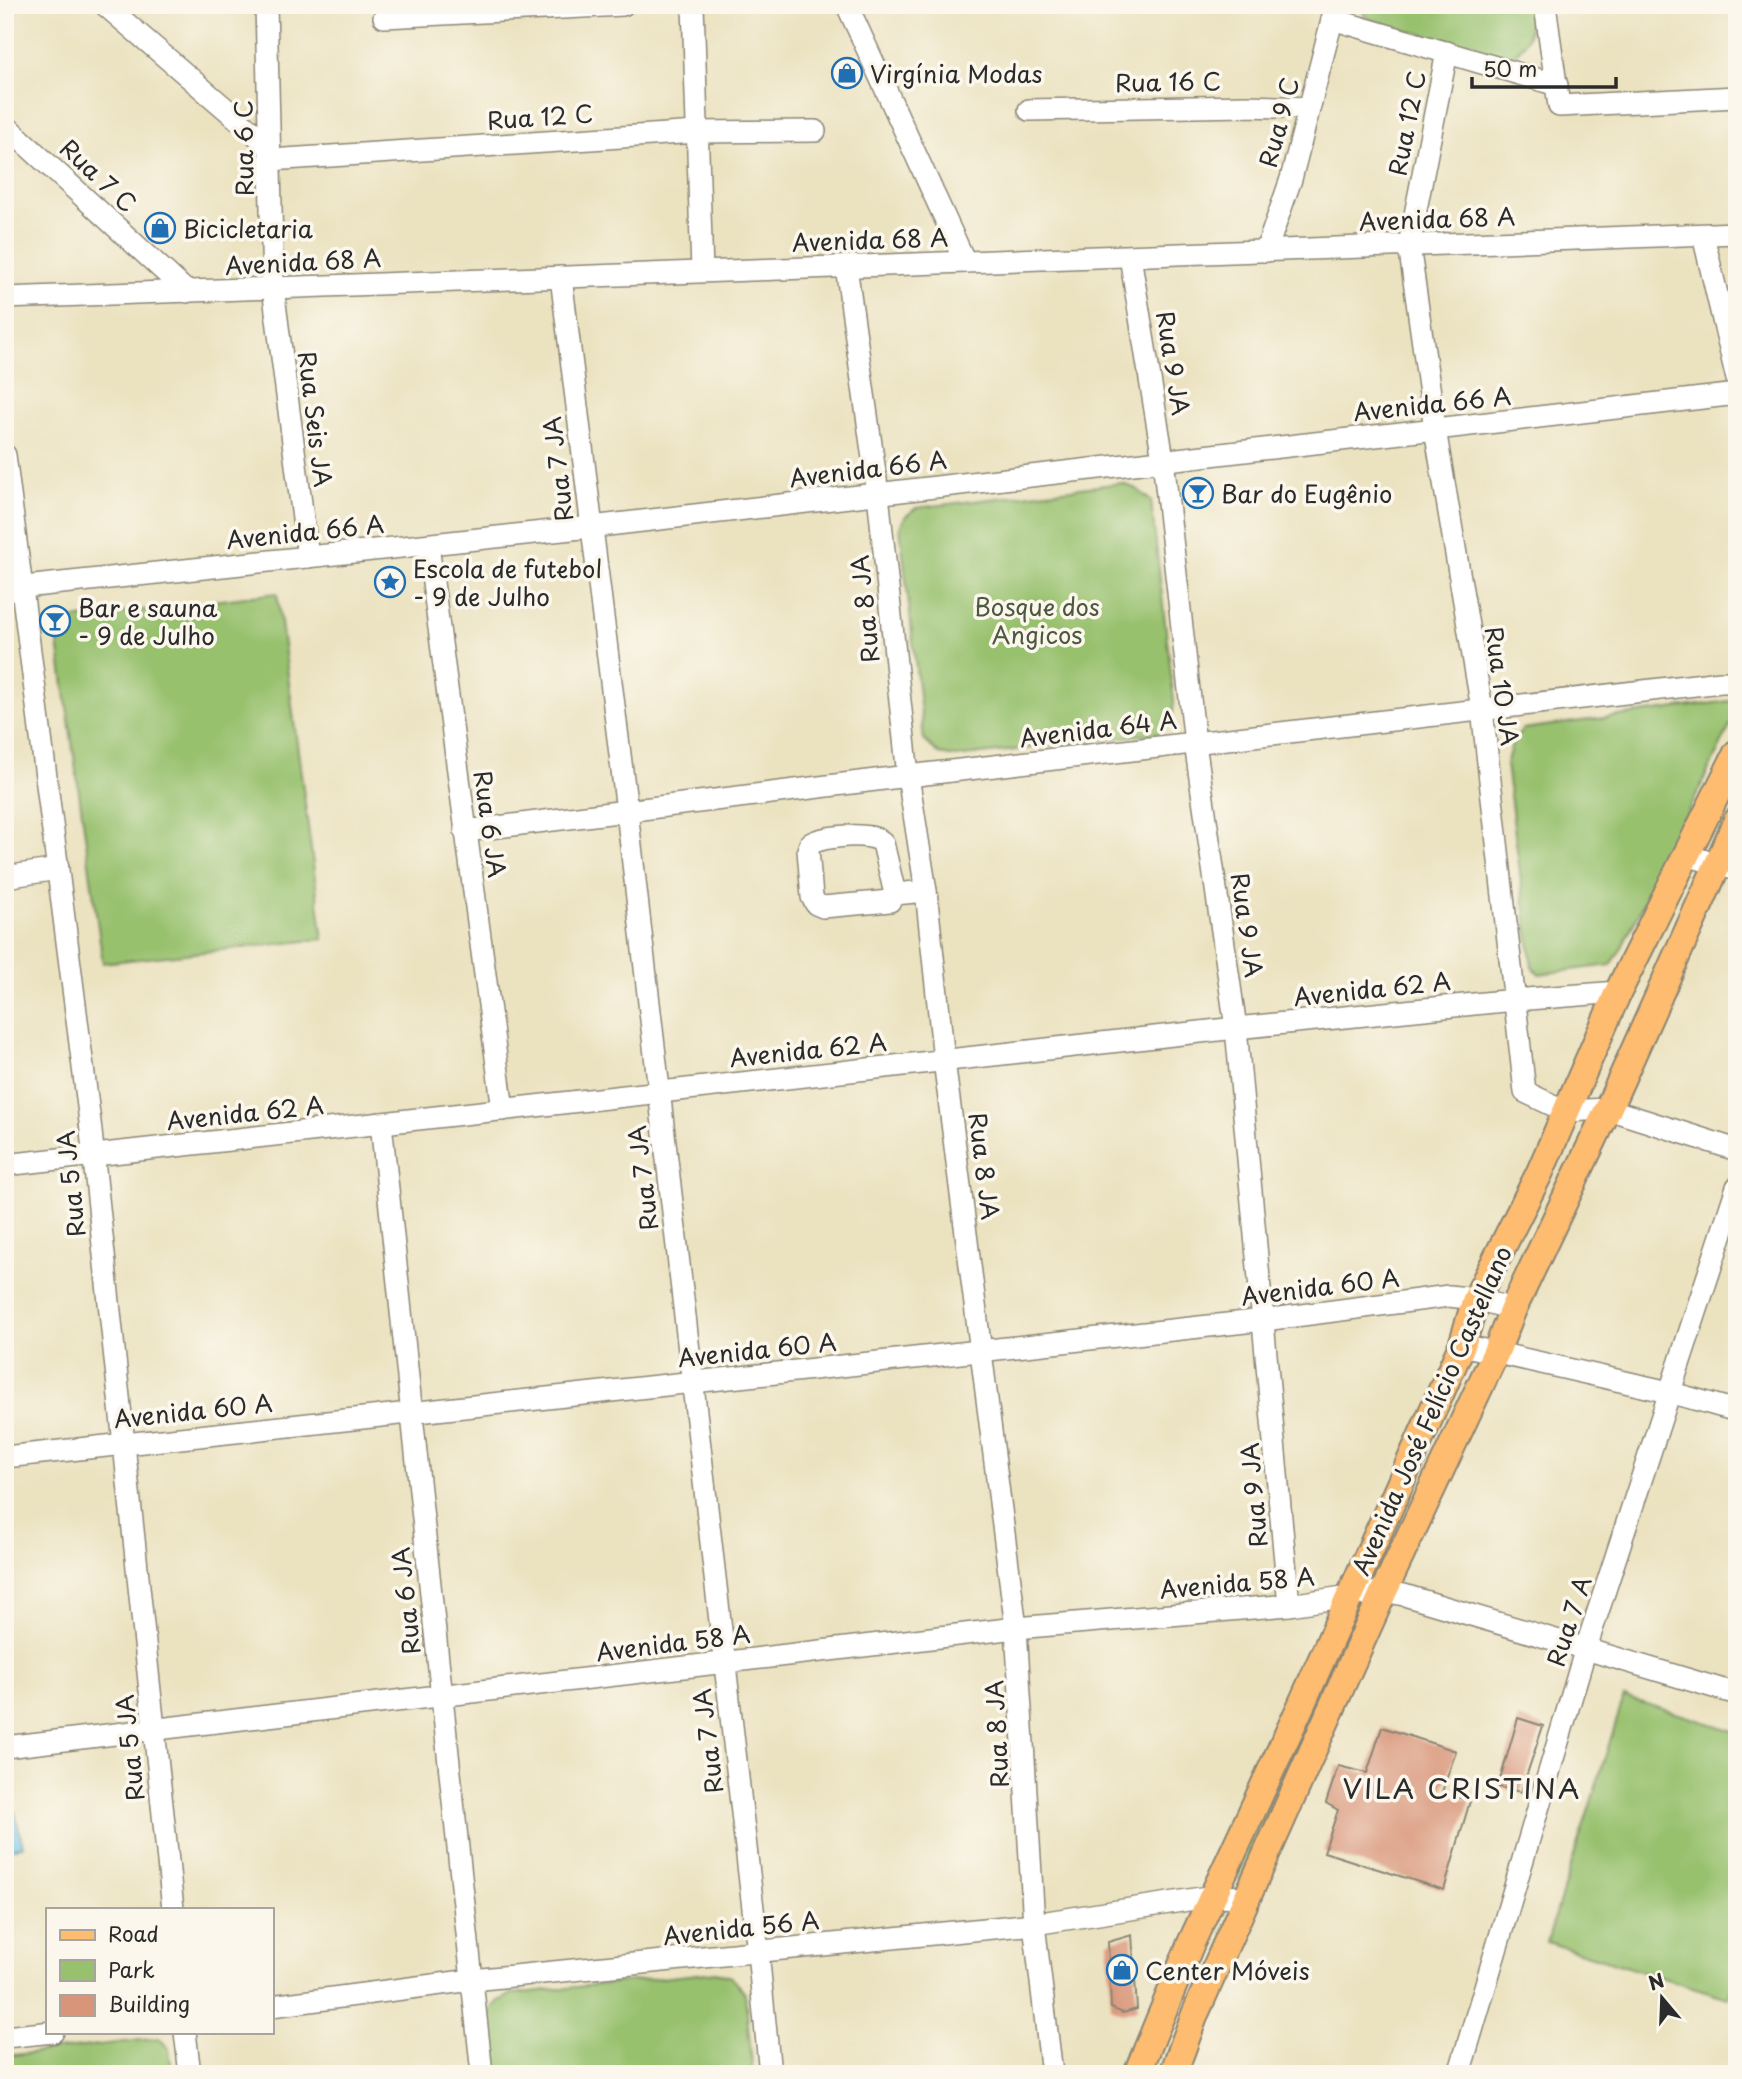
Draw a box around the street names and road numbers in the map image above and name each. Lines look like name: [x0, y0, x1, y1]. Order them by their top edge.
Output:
street label: Rua 16 C: [1115, 62, 1221, 100]
street label: Rua 12 C: [1378, 67, 1434, 179]
street label: Rua 9 C: [1249, 73, 1307, 171]
street label: Rua 12 C: [486, 94, 594, 138]
street label: Rua 6 C: [224, 100, 262, 196]
street label: Rua 7 C: [53, 130, 145, 220]
street label: Avenida 68 A: [1358, 197, 1516, 239]
street label: Avenida 68 A: [791, 218, 949, 260]
street label: Avenida 68 A: [224, 239, 382, 283]
street label: Rua 9 JA: [1148, 308, 1200, 418]
street label: Rua Seis JA: [290, 349, 342, 489]
street label: Avenida 66 A: [1351, 377, 1513, 429]
street label: Rua 7 JA: [533, 414, 581, 524]
street label: Avenida 66 A: [787, 440, 949, 496]
street label: Avenida 66 A: [224, 505, 386, 557]
street label: Rua 8 JA: [840, 553, 888, 665]
street label: Rua 10 JA: [1477, 624, 1529, 748]
street label: Avenida 64 A: [1017, 700, 1179, 756]
street label: Rua 6 JA: [466, 768, 516, 880]
street label: Rua 9 JA: [1223, 870, 1273, 980]
street label: Avenida 62 A: [1292, 962, 1452, 1014]
street label: Avenida 62 A: [728, 1023, 888, 1075]
street label: Avenida 62 A: [165, 1086, 325, 1138]
street label: Rua 8 JA: [961, 1110, 1009, 1222]
street label: Rua 7 JA: [618, 1123, 666, 1233]
street label: Rua 5 JA: [47, 1129, 93, 1239]
street label: Avenida José Felício Castellano: [1342, 1240, 1520, 1580]
street label: Avenida 60 A: [1239, 1258, 1401, 1314]
street label: Avenida 60 A: [676, 1323, 838, 1375]
street label: Avenida 60 A: [112, 1384, 274, 1436]
street label: Rua 9 JA: [1230, 1441, 1276, 1549]
street label: Rua 6 JA: [381, 1545, 429, 1657]
street label: Avenida 58 A: [1158, 1557, 1316, 1607]
street label: Rua 7 A: [1536, 1571, 1600, 1671]
street label: Avenida 58 A: [594, 1615, 752, 1669]
street label: Rua 8 JA: [975, 1679, 1017, 1789]
street label: Rua 7 JA: [683, 1686, 731, 1796]
street label: Rua 5 JA: [106, 1693, 152, 1803]
street label: Avenida 56 A: [661, 1901, 821, 1953]

